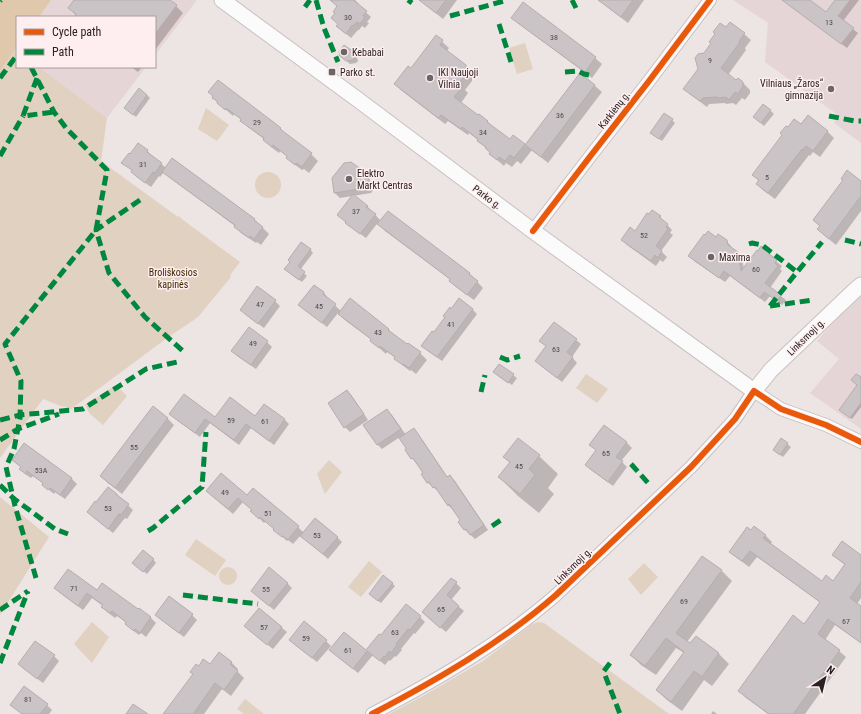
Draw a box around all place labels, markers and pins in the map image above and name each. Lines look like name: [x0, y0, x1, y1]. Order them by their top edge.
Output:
marker: Kebabai: [339, 47, 349, 57]
place label: Kebabai: [352, 47, 384, 58]
marker: Parko st.: [327, 67, 337, 77]
place label: Parko st.: [340, 67, 375, 78]
place label: IKI Naujoji Vilnia: [438, 67, 478, 90]
marker: IKI Naujoji Vilnia: [425, 73, 435, 83]
place label: Vilniaus „Žaros“ gimnazija: [760, 77, 824, 101]
marker: Vilniaus „Žaros“ gimnazija: [826, 84, 836, 94]
place label: Elektro Markt Centras: [357, 168, 413, 191]
marker: Elektro Markt Centras: [344, 174, 354, 184]
marker: Maxima: [706, 252, 716, 262]
place label: Maxima: [719, 252, 751, 263]

